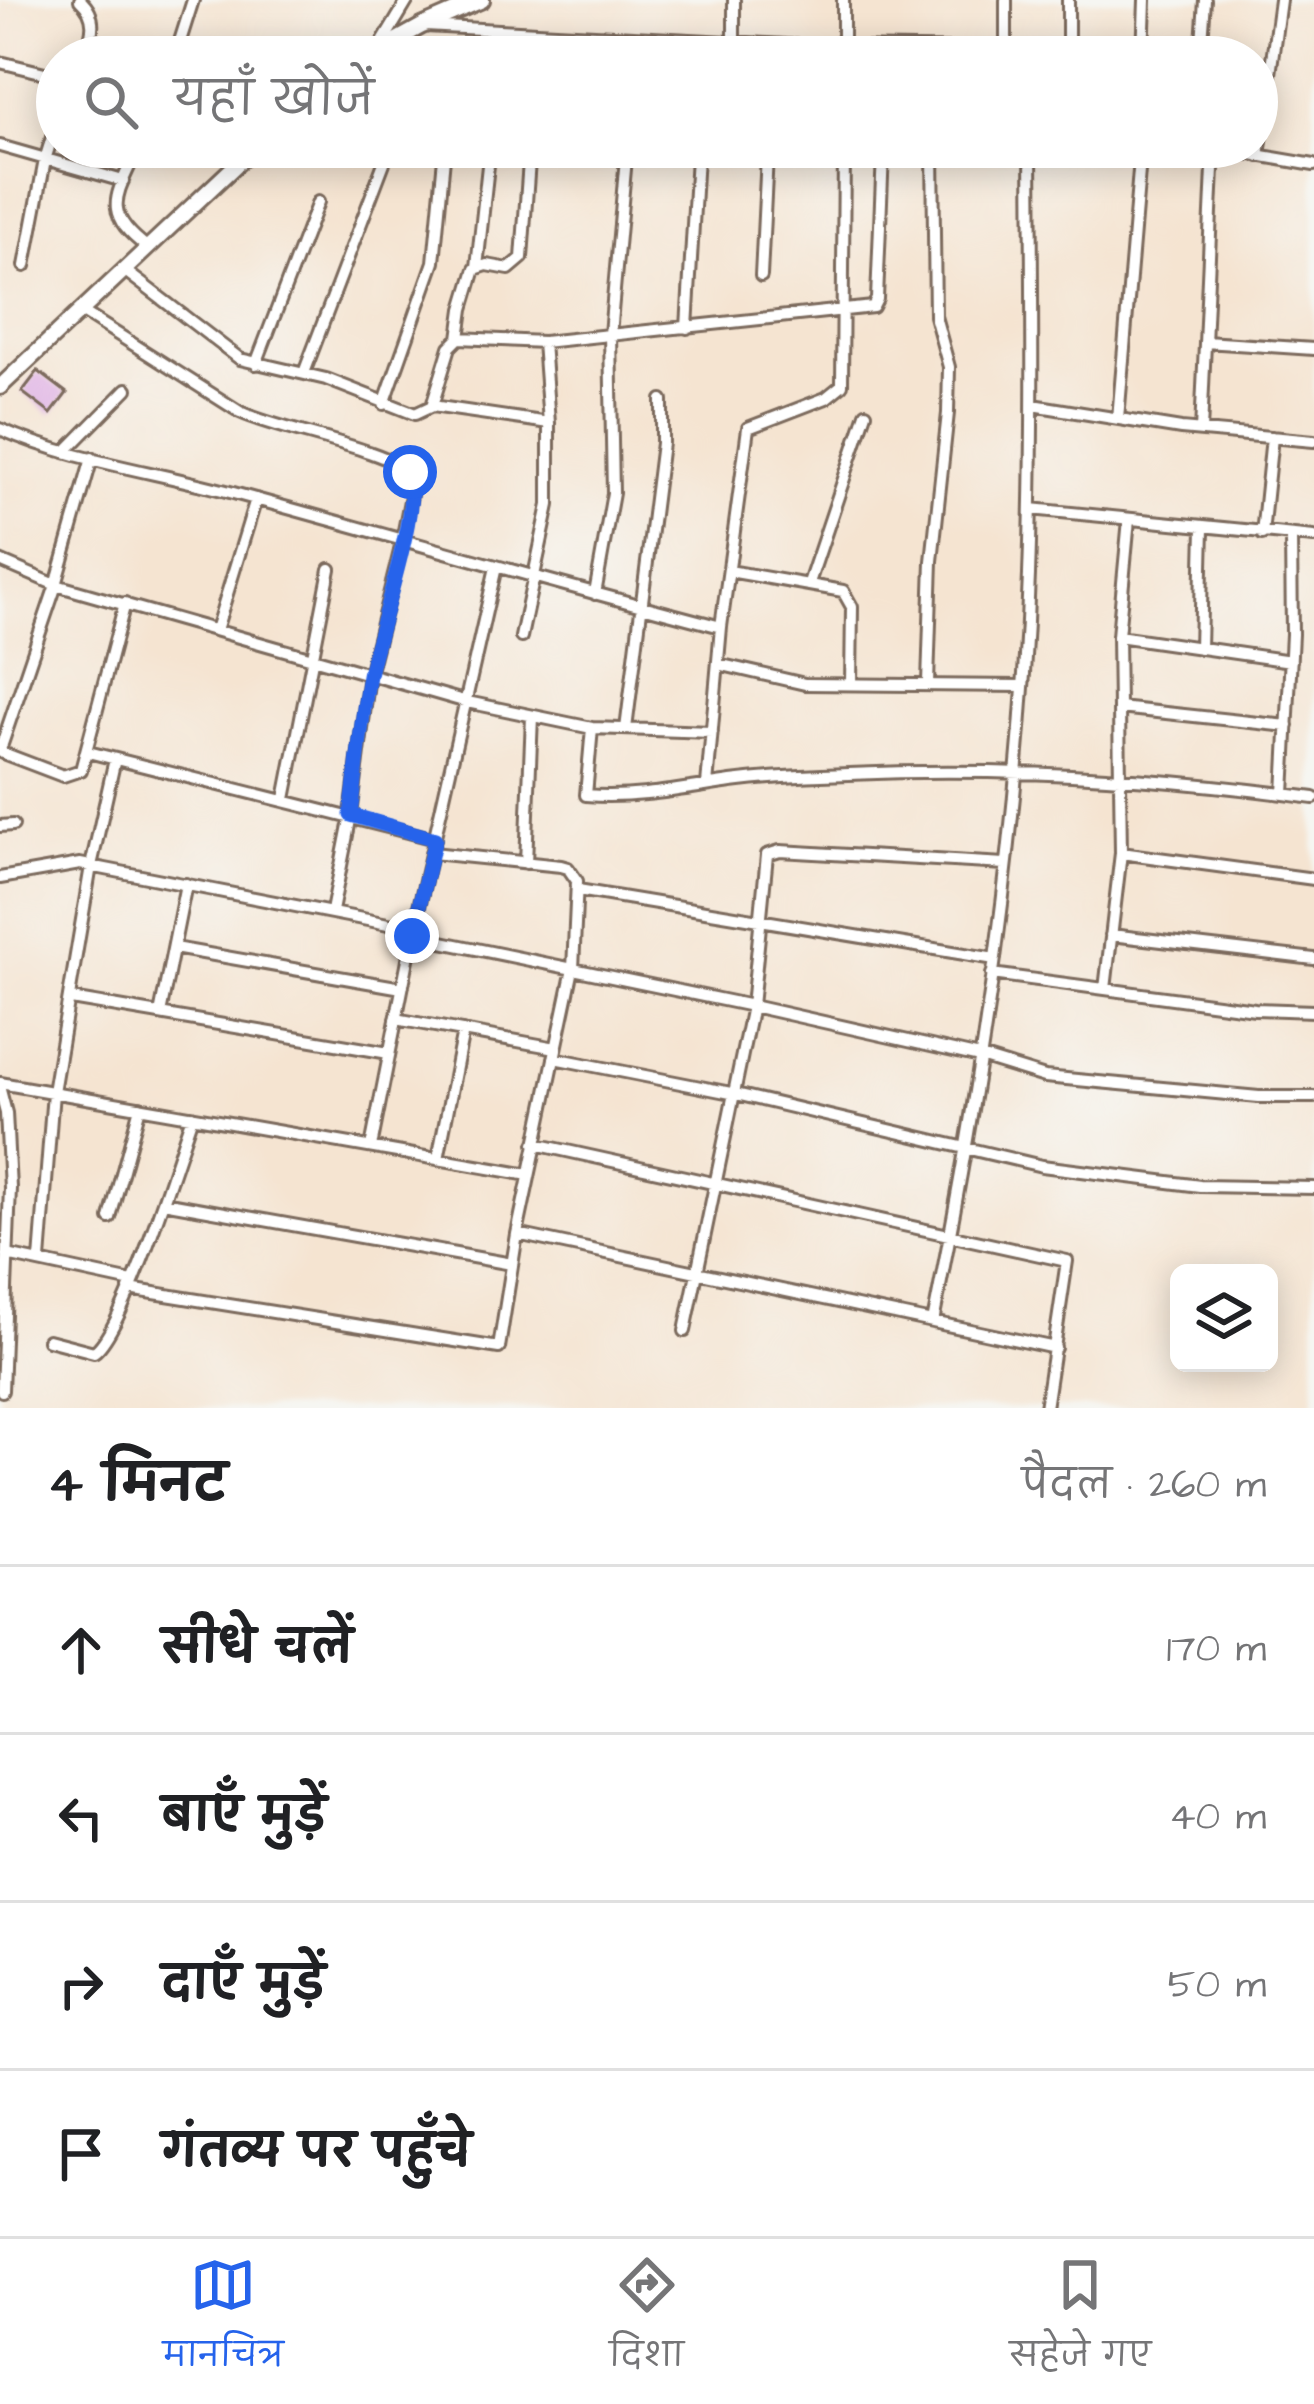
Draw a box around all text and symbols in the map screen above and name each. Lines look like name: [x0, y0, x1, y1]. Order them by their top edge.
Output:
search box: [36, 36, 1278, 168]
icon: search: [78, 69, 144, 135]
text: यहाँ खोजें: [174, 70, 374, 132]
route start: [383, 445, 437, 499]
route end: [385, 909, 439, 963]
map controls: [1170, 1264, 1278, 1372]
button: layers: [1170, 1264, 1278, 1372]
text: 4 मिनट: [48, 1450, 227, 1521]
text: पैदल · 260 m: [1022, 1459, 1266, 1513]
icon: ahead: [48, 1617, 114, 1683]
text: सीधे चलें: [162, 1618, 353, 1680]
text: 170 m: [1166, 1623, 1266, 1677]
icon: left: [48, 1785, 114, 1851]
text: बाएँ मुड़ें: [162, 1786, 327, 1848]
text: 40 m: [1169, 1791, 1266, 1845]
icon: right: [48, 1953, 114, 2019]
text: दाएँ मुड़ें: [162, 1954, 325, 2016]
text: 50 m: [1168, 1959, 1266, 2013]
icon: arrive: [48, 2121, 114, 2187]
text: गंतव्य पर पहुँचे: [162, 2122, 472, 2184]
tab: मानचित्र: [163, 2252, 284, 2391]
tab: दिशा: [609, 2252, 684, 2391]
tab: सहेजे गए: [1009, 2252, 1151, 2391]

